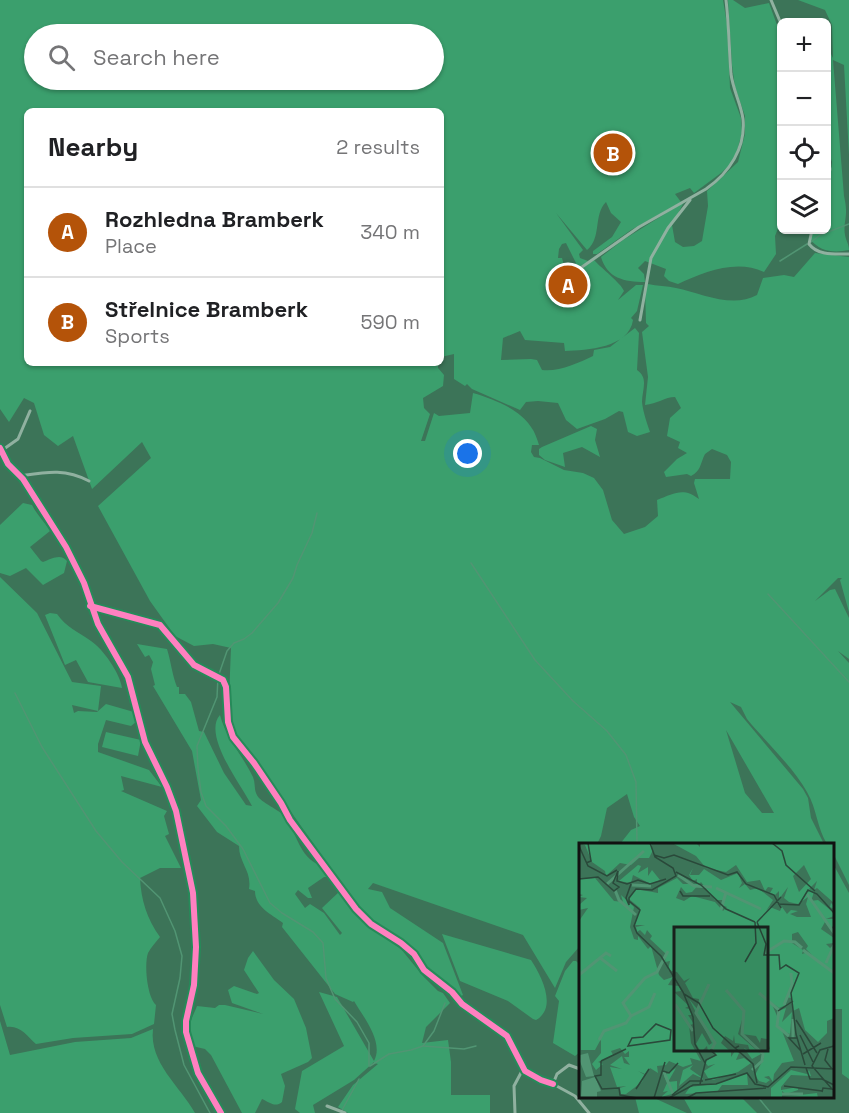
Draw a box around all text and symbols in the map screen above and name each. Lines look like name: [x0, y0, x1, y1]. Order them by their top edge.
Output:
map controls: [777, 18, 831, 234]
button: +: [777, 18, 831, 72]
search box: [24, 24, 444, 90]
icon: search: [45, 41, 78, 74]
text: Search here: [93, 43, 220, 71]
button: −: [777, 72, 831, 126]
button: locate: [777, 126, 831, 180]
text: Nearby: [48, 130, 138, 164]
pin: B: [594, 130, 632, 176]
text: 2 results: [336, 134, 420, 160]
button: layers: [777, 180, 831, 234]
text: Rozhledna Bramberk: [105, 205, 324, 233]
text: A: [61, 219, 74, 245]
text: 340 m: [360, 219, 420, 245]
text: Place: [105, 233, 157, 259]
pin: A: [548, 262, 588, 308]
text: Střelnice Bramberk: [105, 295, 308, 323]
text: B: [61, 309, 74, 335]
text: 590 m: [361, 309, 420, 335]
text: Sports: [105, 323, 170, 349]
your location: [453, 439, 482, 468]
inset map: [579, 843, 834, 1098]

